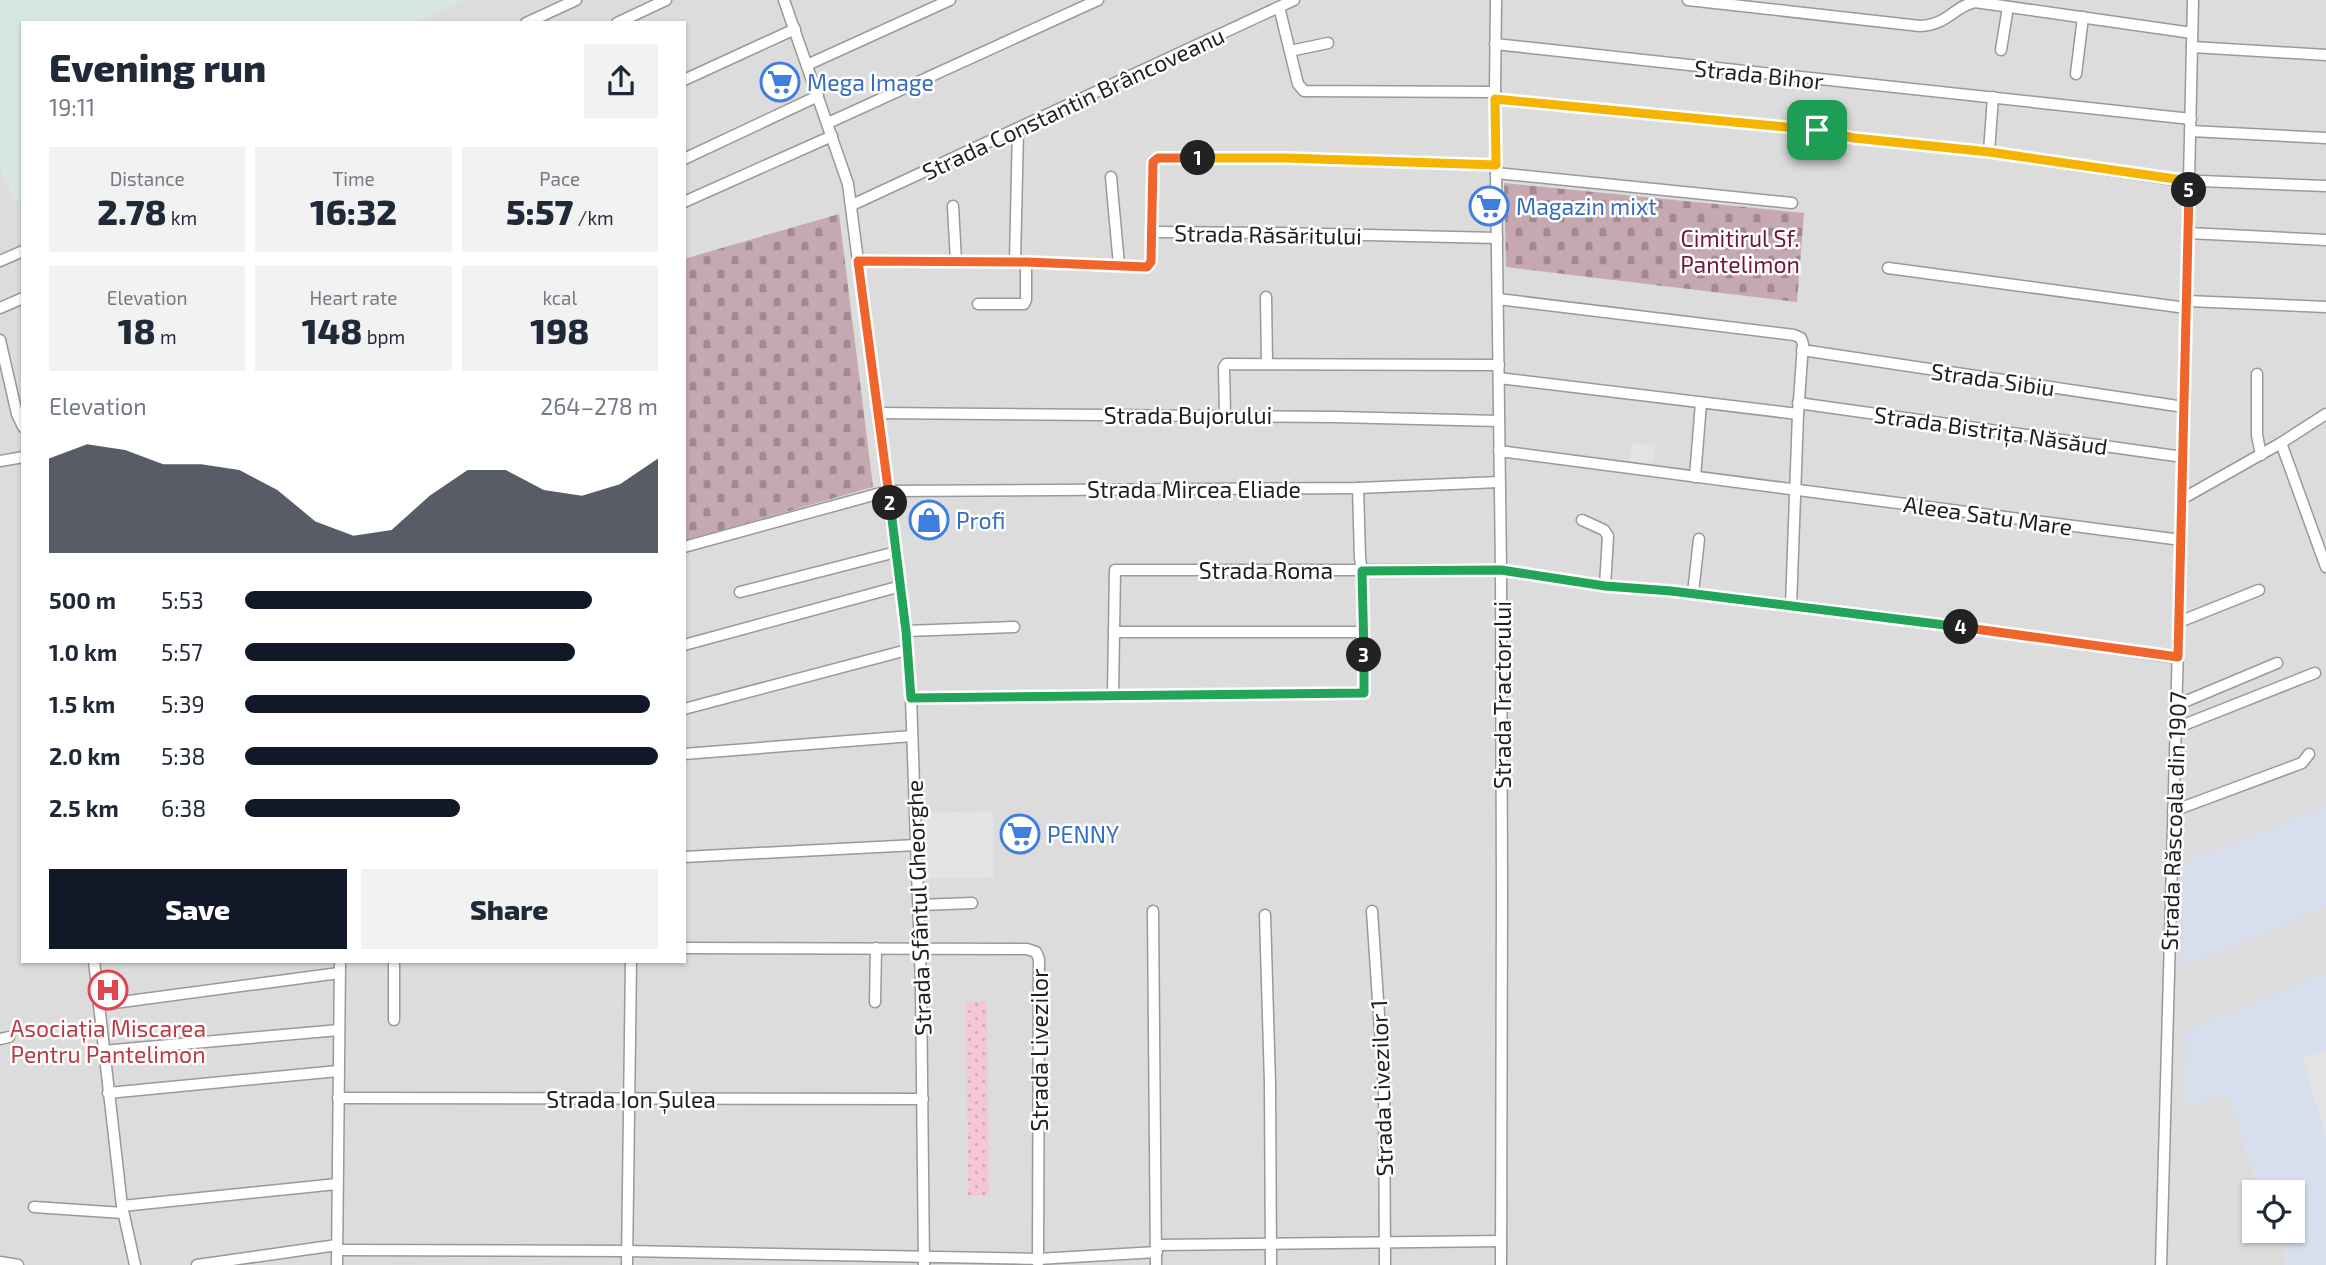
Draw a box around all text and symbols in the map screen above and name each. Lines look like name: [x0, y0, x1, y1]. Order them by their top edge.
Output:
street label: Strada Constantin Brâncoveanu: [917, 21, 1229, 185]
text: Evening run: [49, 44, 266, 90]
button: share: [584, 44, 658, 118]
street label: Strada Bihor: [1693, 53, 1825, 95]
supermarket icon: Mega Image: [759, 61, 801, 103]
place label: Mega Image: [807, 68, 934, 96]
text: 19:11: [49, 93, 95, 121]
pin: [1787, 100, 1847, 160]
icon: arrive: [1798, 111, 1836, 149]
pin: 1: [1180, 140, 1216, 176]
text: 1: [1193, 146, 1202, 169]
text: Distance: [110, 167, 185, 190]
text: Time: [332, 167, 375, 190]
text: Pace: [539, 167, 580, 190]
pin: 5: [2172, 172, 2206, 208]
text: 5: [2183, 178, 2194, 201]
supermarket icon: Magazin mixt: [1468, 185, 1510, 227]
text: 2.78: [97, 190, 167, 232]
text: 16:32: [310, 190, 397, 232]
text: 5:57: [506, 190, 573, 232]
place label: Magazin mixt: [1516, 192, 1657, 220]
text: km: [167, 206, 197, 229]
text: /km: [573, 206, 614, 229]
street label: Strada Răsăritului: [1174, 218, 1362, 250]
park label: Cimitirul Sf. Pantelimon: [1680, 224, 1800, 278]
text: Elevation: [107, 286, 187, 309]
text: Heart rate: [310, 286, 397, 309]
text: kcal: [542, 286, 577, 309]
text: 18: [118, 309, 156, 351]
text: 148: [302, 309, 362, 351]
text: 198: [530, 309, 589, 351]
text: m: [156, 325, 177, 348]
text: bpm: [362, 325, 405, 348]
street label: Strada Sibiu: [1929, 356, 2057, 402]
text: Elevation: [49, 392, 147, 420]
text: 264–278 m: [540, 392, 658, 420]
street label: Strada Bistrița Năsăud: [1872, 400, 2110, 462]
street label: Strada Bujorului: [1104, 401, 1272, 429]
street label: Strada Mircea Eliade: [1087, 475, 1301, 503]
pin: 2: [872, 486, 908, 520]
street label: Aleea Satu Mare: [1902, 489, 2074, 541]
text: 2: [884, 491, 895, 514]
shop icon: Profi: [908, 499, 950, 541]
place label: Profi: [956, 506, 1005, 534]
street label: Strada Roma: [1199, 556, 1333, 584]
text: 500 m: [49, 586, 116, 614]
text: 5:53: [161, 586, 204, 614]
street label: Strada Tractorului: [1488, 601, 1516, 789]
pin: 4: [1944, 610, 1979, 644]
text: 4: [1954, 615, 1967, 638]
text: 1.0 km: [49, 638, 117, 666]
text: 5:57: [161, 638, 203, 666]
pin: 3: [1346, 638, 1382, 672]
text: 3: [1358, 643, 1369, 666]
text: 1.5 km: [49, 690, 115, 718]
text: 5:39: [161, 690, 205, 718]
street label: Strada Răscoala din 1907: [2154, 691, 2192, 951]
text: 2.0 km: [49, 742, 121, 770]
text: 5:38: [161, 742, 206, 770]
street label: Strada Sfântul Gheorghe: [900, 780, 936, 1036]
text: 2.5 km: [49, 794, 119, 822]
text: 6:38: [161, 794, 206, 822]
supermarket icon: PENNY: [999, 813, 1041, 855]
place label: PENNY: [1047, 820, 1119, 848]
button: Save: [49, 869, 347, 949]
button: Share: [361, 869, 658, 949]
hospital icon: Asociația Miscarea Pentru Pantelimon: [87, 969, 129, 1011]
street label: Strada Livezilor: [1025, 969, 1053, 1131]
street label: Strada Livezilor 1: [1364, 999, 1398, 1177]
place label: Asociația Miscarea Pentru Pantelimon: [10, 1014, 206, 1068]
street label: Strada Ion Șulea: [546, 1085, 716, 1115]
map controls: [2242, 1180, 2305, 1243]
button: locate: [2242, 1180, 2305, 1243]

